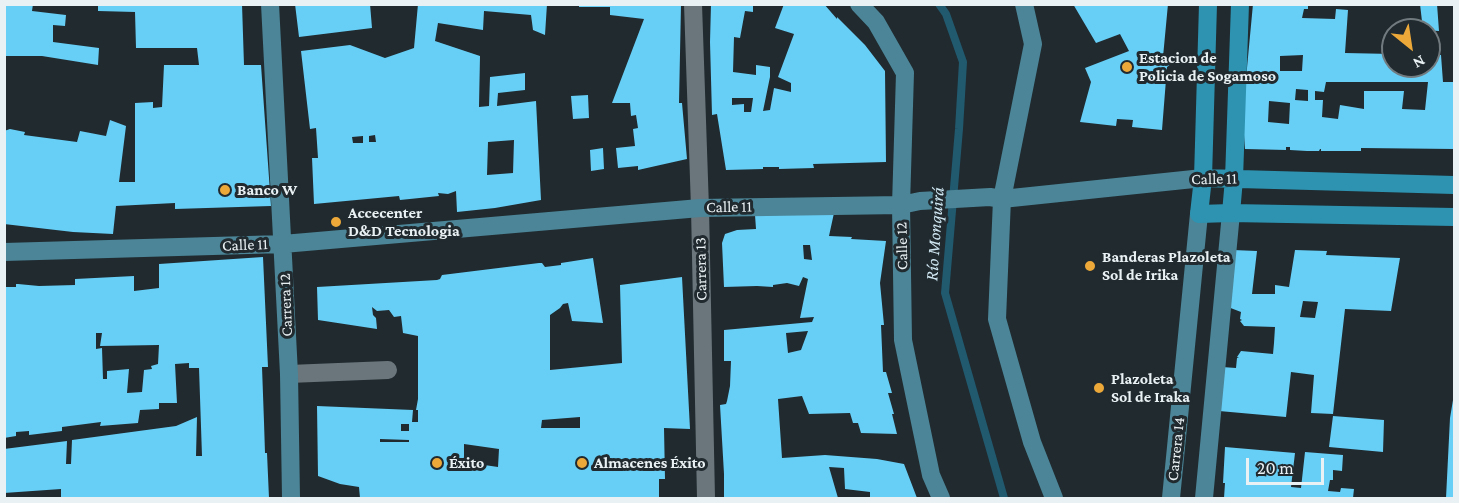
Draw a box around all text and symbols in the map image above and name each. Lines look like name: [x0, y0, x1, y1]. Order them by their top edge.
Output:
north arrow: [1381, 18, 1441, 78]
place label: Estacion de Policia de Sogamoso: [1139, 48, 1276, 86]
text: N: [1410, 52, 1428, 72]
marker: Estacion de Policia de Sogamoso: [1120, 60, 1134, 74]
street label: Calle 11: [1191, 169, 1237, 189]
place label: Banco W: [237, 180, 297, 200]
marker: Banco W: [218, 183, 232, 197]
water label: Río Monquirá: [921, 186, 949, 282]
street label: Calle 11: [706, 197, 752, 217]
place label: Accecenter D&D Tecnologia: [348, 203, 460, 241]
marker: Accecenter D&D Tecnologia: [329, 215, 343, 229]
street label: Calle 12: [892, 222, 912, 270]
street label: Calle 11: [222, 235, 268, 255]
street label: Carrera 13: [691, 237, 711, 301]
place label: Banderas Plazoleta Sol de Irika: [1102, 247, 1231, 285]
marker: Banderas Plazoleta Sol de Irika: [1083, 259, 1097, 273]
street label: Carrera 12: [275, 273, 297, 337]
place label: Plazoleta Sol de Iraka: [1111, 369, 1190, 407]
marker: Plazoleta Sol de Iraka: [1092, 381, 1106, 395]
street label: Carrera 14: [1163, 416, 1189, 482]
scale bar: [1249, 446, 1327, 484]
place label: Éxito: [449, 453, 484, 473]
place label: Almacenes Éxito: [594, 453, 706, 473]
marker: Éxito: [430, 456, 444, 470]
marker: Almacenes Éxito: [575, 456, 589, 470]
text: 20 m: [1257, 458, 1294, 478]

